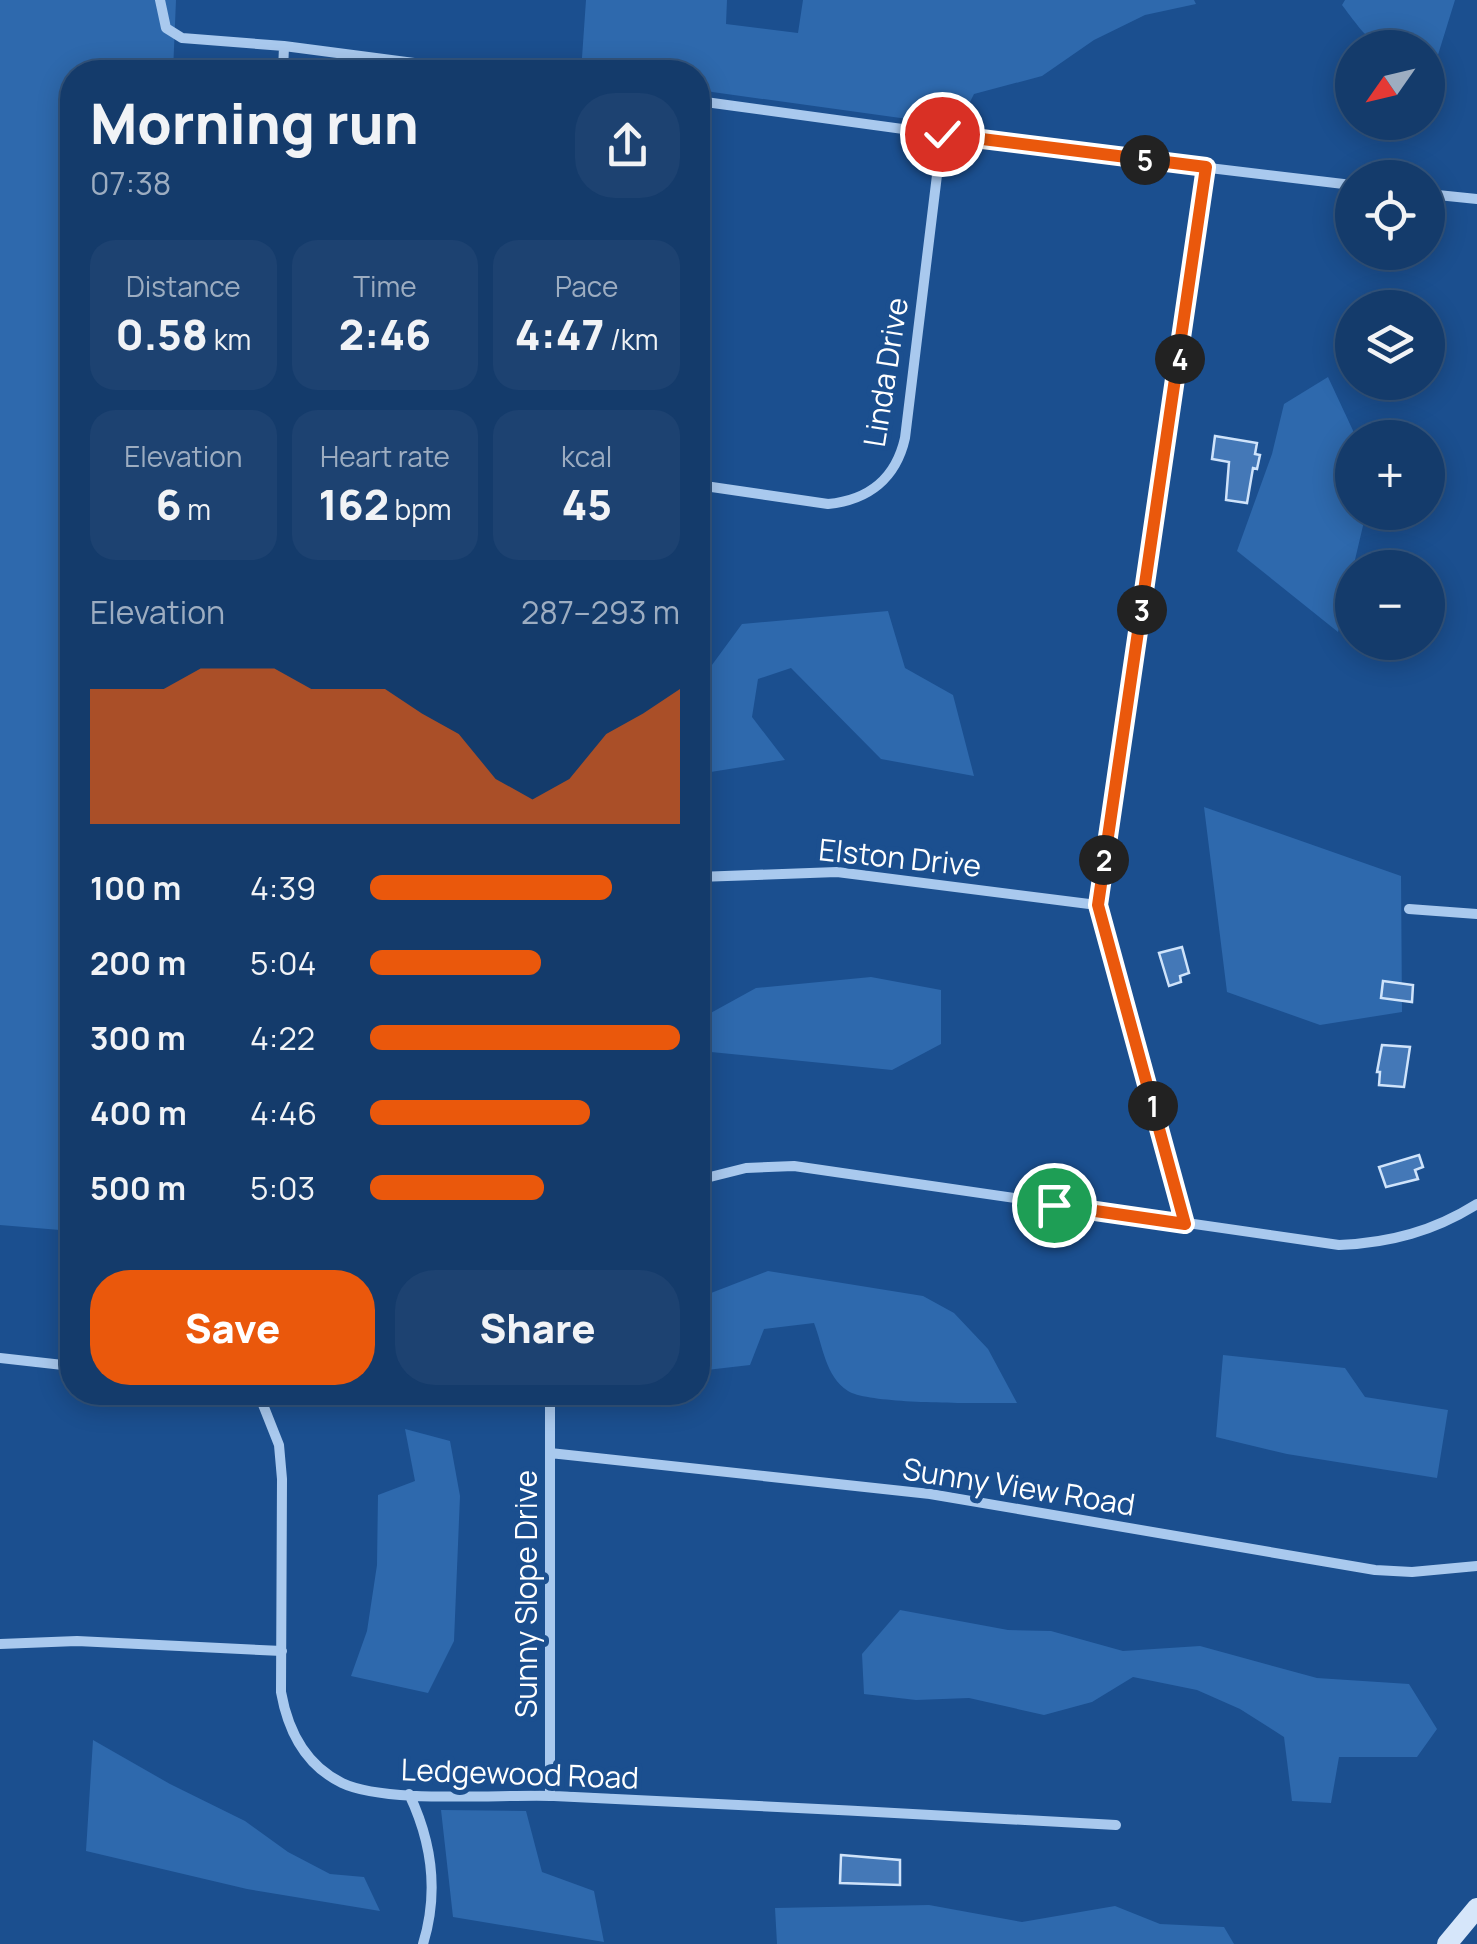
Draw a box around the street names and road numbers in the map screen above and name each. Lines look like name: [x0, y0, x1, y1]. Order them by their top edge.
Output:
street label: Linda Drive: [853, 294, 917, 450]
street label: Elston Drive: [817, 828, 983, 886]
street label: Sunny View Road: [900, 1447, 1138, 1525]
street label: Sunny Slope Drive: [505, 1470, 546, 1718]
street label: Ledgewood Road: [400, 1748, 640, 1798]

